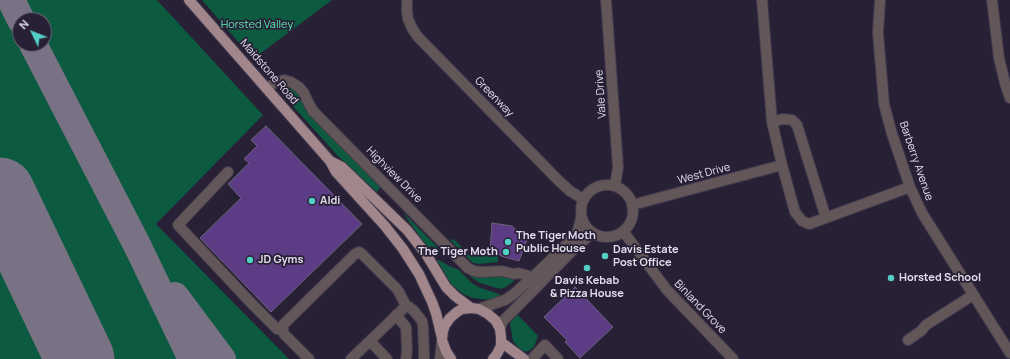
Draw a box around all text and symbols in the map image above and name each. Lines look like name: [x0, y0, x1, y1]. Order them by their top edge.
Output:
north arrow: [12, 12, 52, 52]
text: N: [15, 16, 32, 32]
park label: Horsted Valley: [221, 18, 293, 32]
street label: Maidstone Road: [237, 37, 301, 107]
street label: Vale Drive: [593, 69, 609, 119]
street label: Greenway: [472, 74, 516, 120]
street label: Barberry Avenue: [896, 119, 936, 203]
street label: Highview Drive: [363, 144, 425, 206]
street label: West Drive: [676, 161, 732, 187]
place label: Aldi: [320, 194, 340, 208]
marker: Aldi: [307, 196, 317, 206]
place label: The Tiger Moth Public House: [516, 229, 596, 255]
marker: The Tiger Moth Public House: [503, 237, 513, 247]
place label: Davis Estate Post Office: [613, 243, 679, 269]
place label: The Tiger Moth: [418, 245, 498, 259]
marker: The Tiger Moth: [501, 247, 511, 257]
marker: Davis Estate Post Office: [600, 251, 610, 261]
place label: JD Gyms: [258, 253, 303, 267]
marker: JD Gyms: [245, 255, 255, 265]
marker: Davis Kebab & Pizza House: [582, 263, 592, 273]
place label: Horsted School: [899, 271, 981, 285]
marker: Horsted School: [886, 273, 896, 283]
place label: Davis Kebab & Pizza House: [550, 274, 624, 300]
street label: Binland Grove: [671, 277, 729, 337]

